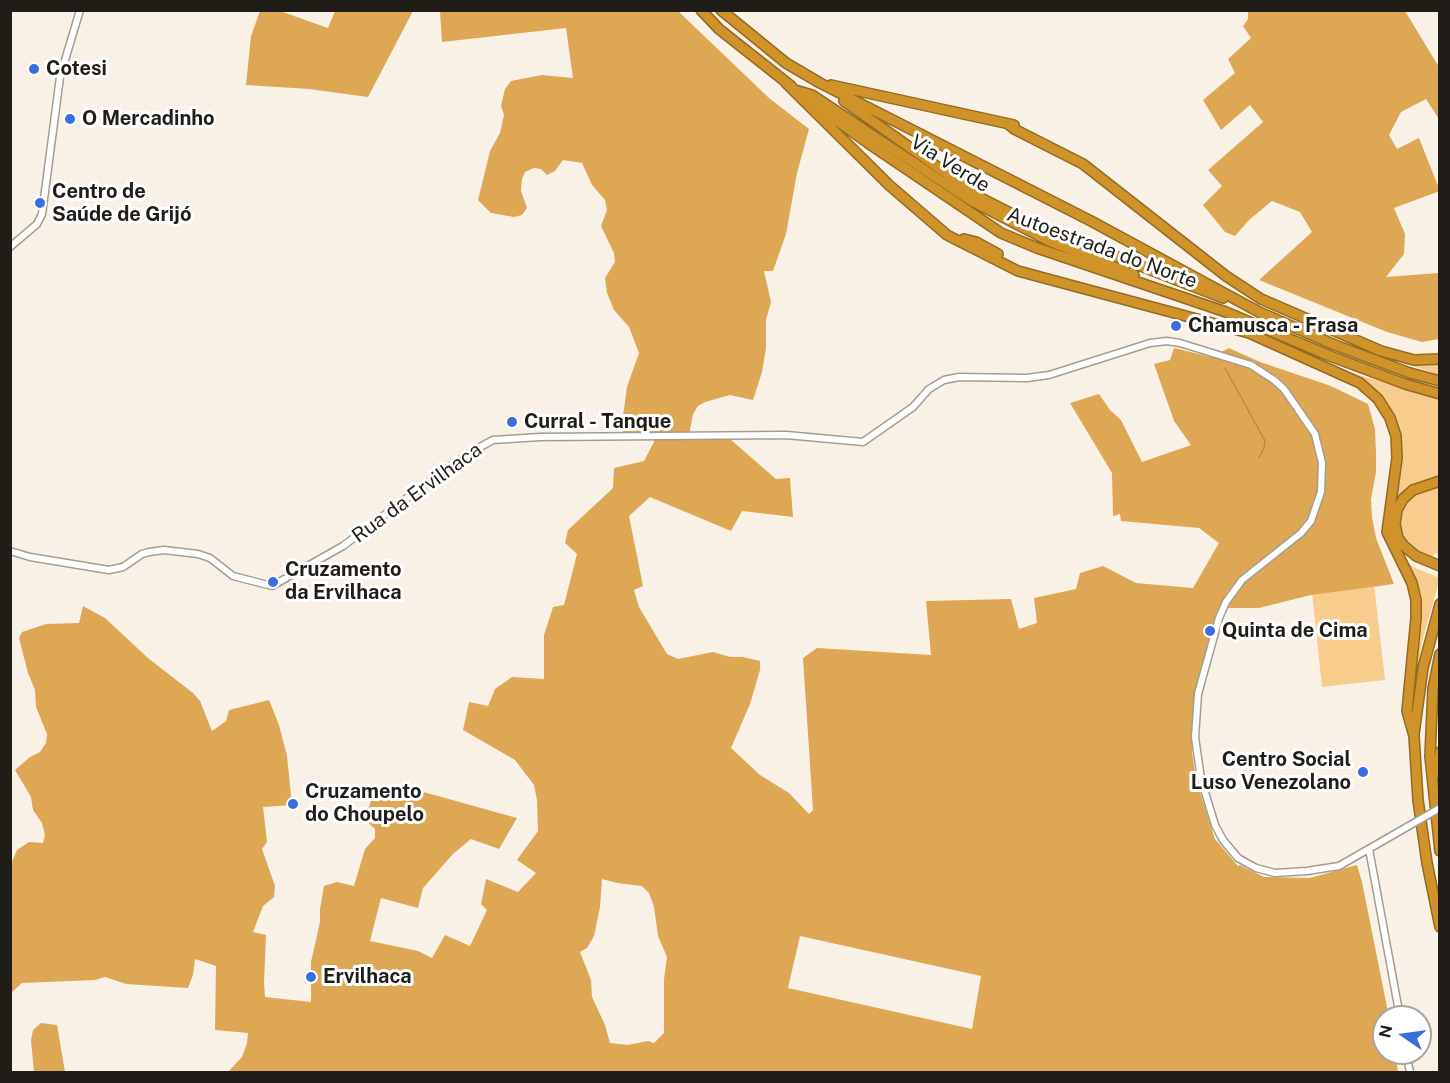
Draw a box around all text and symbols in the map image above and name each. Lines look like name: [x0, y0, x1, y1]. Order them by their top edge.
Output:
place label: Cotesi: [46, 57, 107, 81]
marker: Cotesi: [27, 62, 41, 76]
place label: O Mercadinho: [82, 107, 215, 131]
marker: O Mercadinho: [63, 112, 77, 126]
street label: Via Verde: [906, 130, 994, 198]
place label: Centro de Saúde de Grijó: [52, 180, 191, 227]
marker: Centro de Saúde de Grijó: [33, 196, 47, 210]
street label: Autoestrada do Norte: [1004, 202, 1200, 294]
place label: Chamusca - Frasa: [1188, 314, 1358, 338]
marker: Chamusca - Frasa: [1169, 319, 1183, 333]
place label: Curral - Tanque: [524, 410, 671, 434]
marker: Curral - Tanque: [505, 415, 519, 429]
street label: Rua da Ervilhaca: [347, 438, 487, 548]
place label: Cruzamento da Ervilhaca: [285, 558, 402, 605]
marker: Cruzamento da Ervilhaca: [266, 575, 280, 589]
place label: Quinta de Cima: [1222, 619, 1368, 643]
marker: Quinta de Cima: [1203, 624, 1217, 638]
place label: Centro Social Luso Venezolano: [1191, 748, 1351, 795]
marker: Centro Social Luso Venezolano: [1356, 765, 1370, 779]
place label: Cruzamento do Choupelo: [305, 780, 424, 827]
marker: Cruzamento do Choupelo: [286, 797, 300, 811]
place label: Ervilhaca: [323, 965, 412, 989]
marker: Ervilhaca: [304, 970, 318, 984]
north arrow: [1372, 1005, 1432, 1065]
text: N: [1375, 1023, 1397, 1040]

